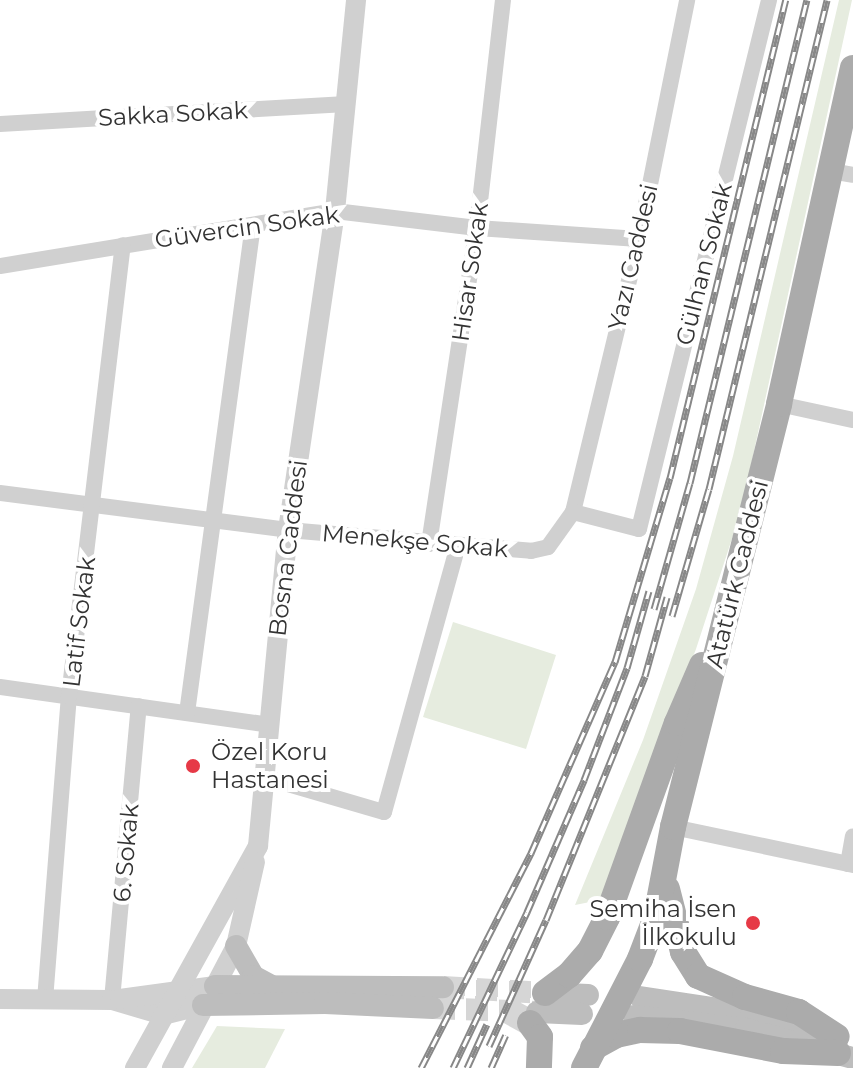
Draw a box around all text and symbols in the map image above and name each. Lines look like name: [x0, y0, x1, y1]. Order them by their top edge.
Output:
street label: Sakka Sokak: [97, 96, 249, 132]
street label: Gülhan Sokak: [670, 180, 738, 348]
street label: Yazı Caddesi: [602, 181, 664, 333]
street label: Güvercin Sokak: [153, 200, 341, 254]
street label: Hisar Sokak: [446, 201, 494, 343]
street label: Bosna Caddesi: [263, 458, 313, 638]
street label: Atatürk Caddesi: [700, 477, 774, 671]
street label: Menekşe Sokak: [321, 519, 509, 563]
street label: Latif Sokak: [57, 555, 101, 689]
place label: Özel Koru Hastanesi: [211, 738, 329, 794]
marker: Özel Koru Hastanesi: [182, 755, 204, 777]
street label: 6. Sokak: [107, 803, 145, 903]
place label: Semiha İsen İlkokulu: [589, 895, 737, 951]
marker: Semiha İsen İlkokulu: [744, 914, 762, 932]

